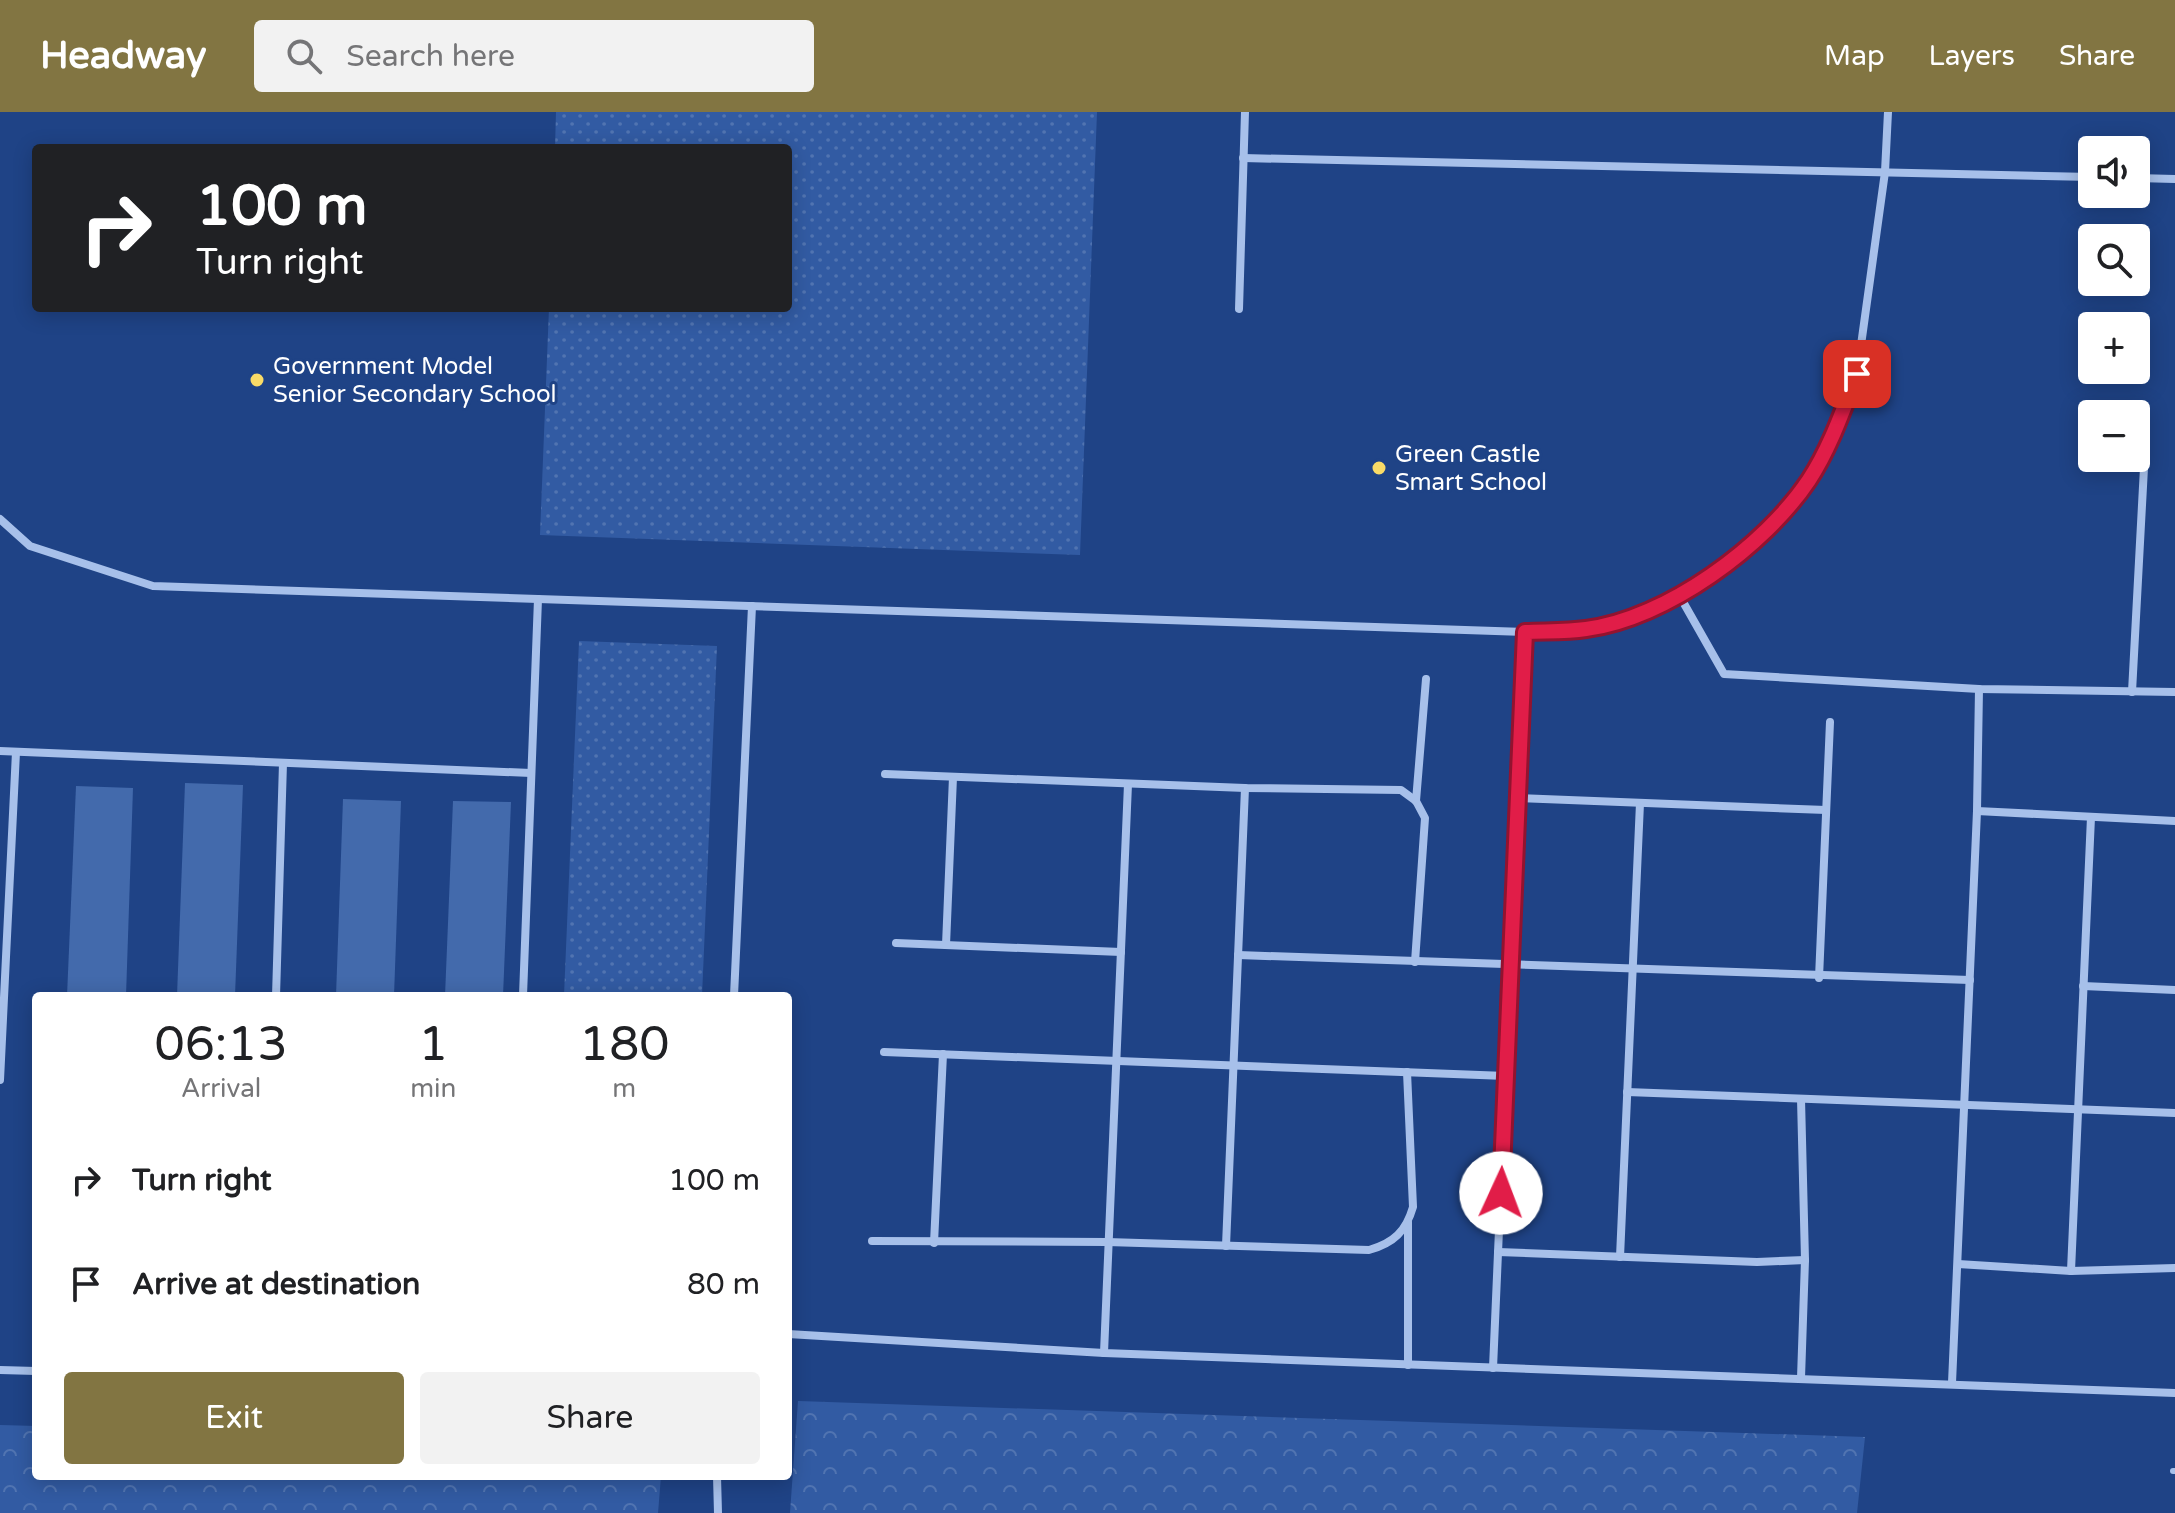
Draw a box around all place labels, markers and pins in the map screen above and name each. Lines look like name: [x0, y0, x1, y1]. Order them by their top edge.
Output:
pin: [1823, 340, 1891, 408]
place label: Government Model Senior Secondary School: [273, 352, 557, 409]
marker: Government Model Senior Secondary School: [248, 371, 266, 389]
place label: Green Castle Smart School: [1395, 440, 1547, 497]
marker: Green Castle Smart School: [1370, 459, 1388, 477]

